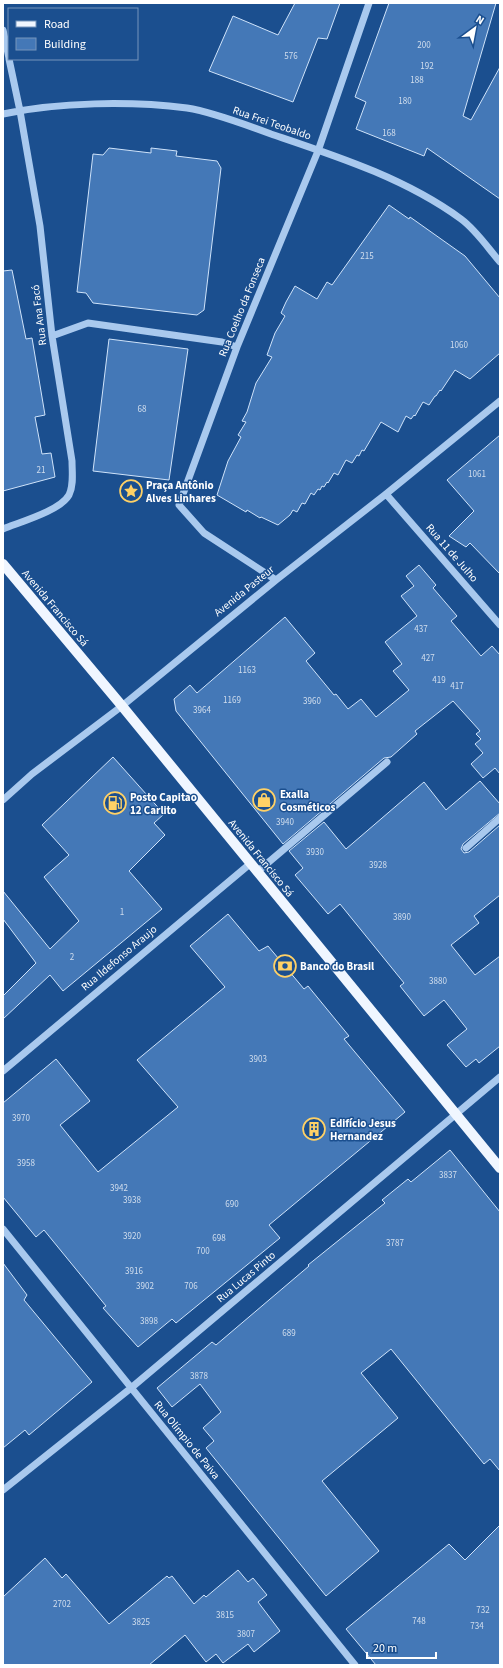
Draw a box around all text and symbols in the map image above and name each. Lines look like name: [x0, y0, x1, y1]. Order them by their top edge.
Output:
legend: [8, 8, 138, 60]
north arrow: [455, 8, 495, 48]
text: N: [473, 12, 487, 28]
text: Road: [44, 16, 70, 33]
text: Building: [44, 36, 86, 53]
house number: 200: [417, 39, 431, 52]
house number: 576: [284, 50, 298, 63]
house number: 192: [420, 60, 434, 73]
house number: 188: [410, 74, 424, 87]
house number: 180: [398, 95, 412, 108]
street label: Rua Frei Teobaldo: [231, 103, 313, 143]
house number: 168: [382, 127, 396, 140]
house number: 215: [360, 250, 374, 263]
street label: Rua Coelho da Fonseca: [215, 255, 269, 359]
street label: Rua Ana Facó: [28, 284, 50, 346]
house number: 1060: [450, 339, 468, 352]
house number: 68: [138, 403, 147, 416]
house number: 21: [37, 464, 45, 477]
house number: 1061: [468, 468, 486, 481]
place icon: Praça Antônio Alves Linhares: [118, 478, 144, 504]
place label: Praça Antônio Alves Linhares: [145, 478, 216, 506]
street label: Rua 11 de Julho: [422, 521, 482, 585]
street label: Avenida Pasteur: [211, 562, 277, 620]
street label: Avenida Francisco Sá: [18, 566, 92, 650]
house number: 437: [414, 623, 428, 636]
house number: 427: [421, 652, 435, 665]
house number: 1163: [238, 664, 256, 677]
house number: 419: [432, 674, 446, 687]
house number: 417: [450, 680, 464, 693]
house number: 1169: [223, 694, 241, 707]
house number: 3960: [303, 695, 321, 708]
house number: 3964: [193, 704, 211, 717]
shop icon: Exalla Cosméticos: [251, 787, 277, 813]
place label: Exalla Cosméticos: [280, 787, 335, 815]
fuel station icon: Posto Capitao 12 Carlito: [102, 790, 128, 816]
place label: Posto Capitao 12 Carlito: [130, 790, 197, 818]
street label: Avenida Francisco Sá: [225, 816, 297, 900]
house number: 3940: [276, 816, 294, 829]
house number: 3930: [306, 846, 324, 859]
house number: 3928: [369, 859, 387, 872]
house number: 1: [120, 906, 124, 919]
house number: 3890: [393, 911, 411, 924]
street label: Rua Ildefonso Araujo: [78, 922, 160, 994]
house number: 2: [70, 951, 75, 964]
bank icon: Banco do Brasil: [272, 953, 298, 979]
place label: Banco do Brasil: [300, 959, 375, 974]
house number: 3880: [429, 975, 447, 988]
house number: 3903: [249, 1053, 267, 1066]
house number: 3970: [12, 1112, 30, 1125]
building icon: Edifício Jesus Hernandez: [301, 1116, 327, 1142]
place label: Edifício Jesus Hernandez: [330, 1116, 396, 1144]
house number: 3958: [17, 1157, 35, 1170]
house number: 3837: [439, 1169, 457, 1182]
house number: 3942: [110, 1182, 128, 1195]
house number: 3938: [123, 1194, 141, 1207]
house number: 690: [225, 1198, 239, 1211]
house number: 3920: [123, 1230, 141, 1243]
house number: 698: [212, 1232, 226, 1245]
house number: 3787: [386, 1237, 404, 1250]
house number: 700: [196, 1245, 210, 1258]
street label: Rua Lucas Pinto: [213, 1248, 279, 1306]
house number: 3916: [125, 1265, 143, 1278]
house number: 3902: [136, 1280, 154, 1293]
house number: 706: [184, 1280, 198, 1293]
house number: 3898: [140, 1315, 158, 1328]
house number: 689: [282, 1327, 296, 1340]
house number: 3878: [190, 1370, 208, 1383]
street label: Rua Olímpio de Paiva: [151, 1398, 223, 1482]
house number: 2702: [53, 1598, 71, 1611]
house number: 732: [476, 1604, 490, 1617]
house number: 3815: [216, 1609, 234, 1622]
house number: 748: [412, 1615, 426, 1628]
house number: 3825: [132, 1616, 150, 1629]
house number: 734: [470, 1620, 484, 1633]
house number: 3807: [237, 1628, 255, 1641]
scale bar: [367, 1634, 436, 1660]
text: 20 m: [373, 1640, 397, 1657]

